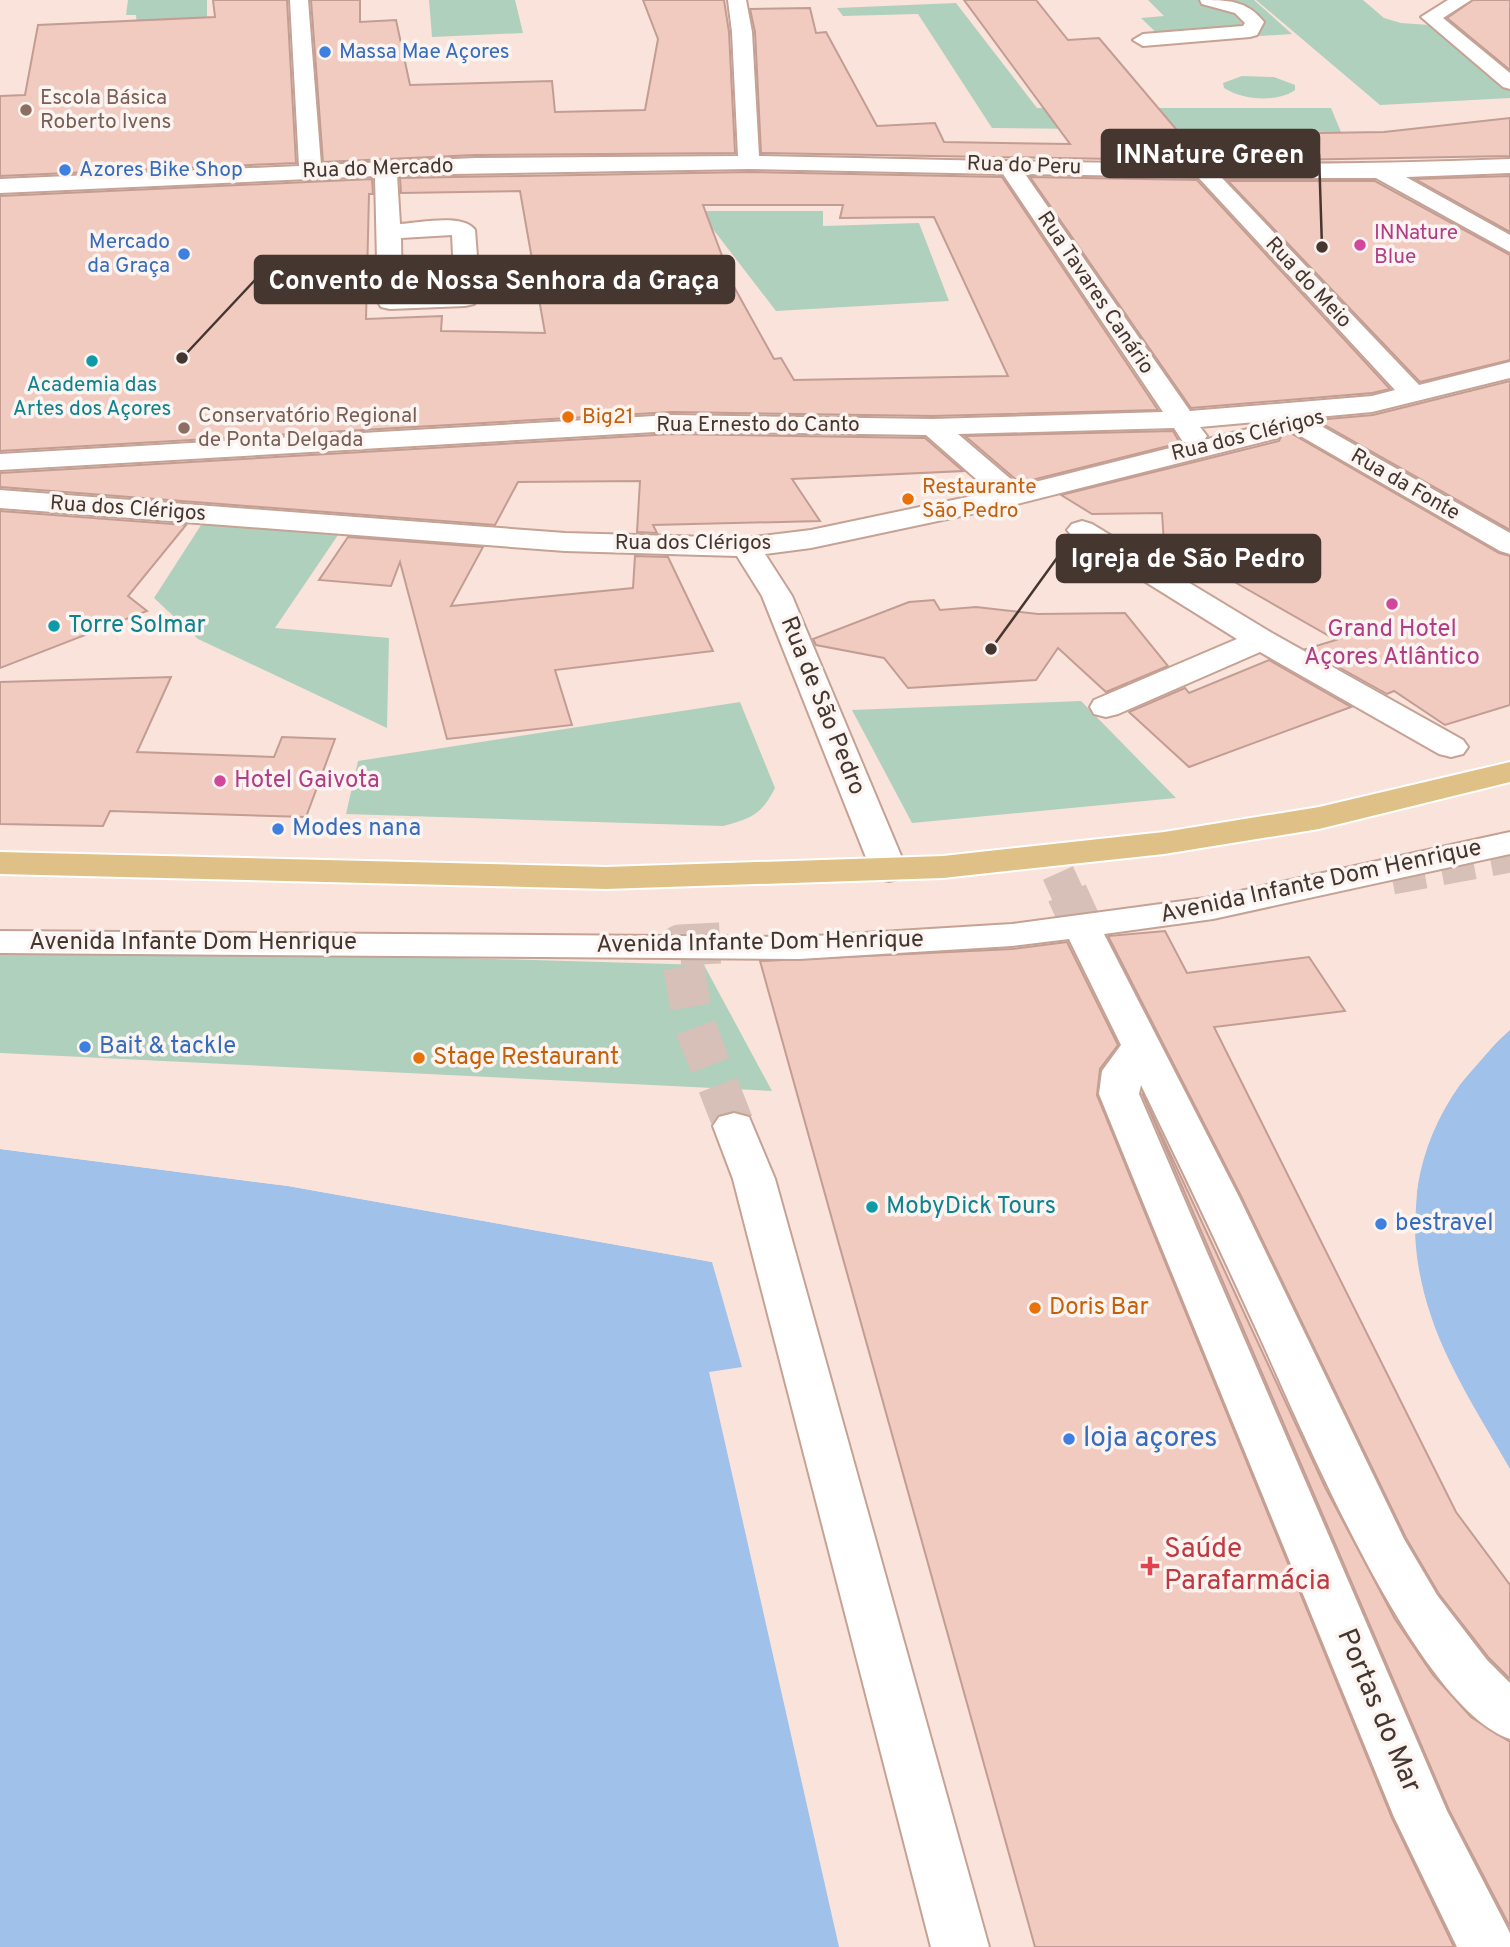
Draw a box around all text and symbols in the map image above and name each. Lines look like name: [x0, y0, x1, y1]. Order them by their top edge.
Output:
place label: Massa Mae Açores: [339, 39, 510, 66]
marker: Massa Mae Açores: [317, 44, 333, 60]
place label: Escola Básica Roberto Ivens: [40, 85, 171, 136]
marker: Escola Básica Roberto Ivens: [18, 102, 34, 118]
callout: INNature Green: [1102, 130, 1319, 177]
text: INNature Green: [1116, 140, 1304, 173]
street label: Rua do Peru: [966, 151, 1082, 181]
street label: Rua do Mercado: [302, 153, 454, 185]
place label: Azores Bike Shop: [79, 157, 243, 184]
marker: Azores Bike Shop: [57, 162, 73, 178]
street label: Rua Tavares Canário: [1030, 206, 1160, 380]
place label: INNature Blue: [1374, 220, 1458, 271]
place label: Mercado da Graça: [87, 229, 170, 280]
street label: Rua do Meio: [1259, 232, 1357, 334]
marker: INNature Blue: [1352, 237, 1368, 253]
marker: Mercado da Graça: [176, 246, 192, 262]
callout: Convento de Nossa Senhora da Graça: [255, 256, 734, 303]
text: Convento de Nossa Senhora da Graça: [269, 266, 719, 299]
marker: Academia das Artes dos Açores: [84, 353, 100, 369]
place label: Academia das Artes dos Açores: [13, 372, 171, 423]
place label: Conservatório Regional de Ponta Delgada: [198, 403, 418, 454]
place label: Big21: [582, 404, 634, 431]
street label: Rua dos Clérigos: [1169, 404, 1327, 468]
marker: Big21: [560, 409, 576, 425]
street label: Rua Ernesto do Canto: [656, 412, 860, 439]
marker: Conservatório Regional de Ponta Delgada: [176, 420, 192, 436]
street label: Rua da Fonte: [1346, 443, 1464, 527]
place label: Restaurante São Pedro: [922, 474, 1037, 525]
street label: Rua dos Clérigos: [49, 490, 207, 528]
marker: Restaurante São Pedro: [900, 491, 916, 507]
street label: Rua dos Clérigos: [615, 530, 771, 557]
callout: Igreja de São Pedro: [1057, 535, 1320, 582]
text: Igreja de São Pedro: [1071, 544, 1305, 577]
marker: Grand Hotel Açores Atlântico: [1384, 596, 1400, 612]
place label: Torre Solmar: [68, 611, 206, 641]
street label: Rua de São Pedro: [773, 612, 871, 800]
place label: Grand Hotel Açores Atlântico: [1304, 615, 1480, 673]
marker: Torre Solmar: [46, 618, 62, 634]
place label: Hotel Gaivota: [234, 766, 380, 796]
marker: Hotel Gaivota: [212, 773, 228, 789]
place label: Modes nana: [292, 814, 421, 844]
marker: Modes nana: [270, 821, 286, 837]
street label: Avenida Infante Dom Henrique: [1158, 833, 1484, 931]
street label: Avenida Infante Dom Henrique: [596, 925, 924, 961]
street label: Avenida Infante Dom Henrique: [29, 928, 357, 958]
place label: Bait & tackle: [99, 1032, 236, 1062]
marker: Bait & tackle: [77, 1039, 93, 1055]
place label: Stage Restaurant: [433, 1043, 619, 1073]
marker: Stage Restaurant: [411, 1050, 427, 1066]
place label: MobyDick Tours: [886, 1192, 1056, 1222]
marker: MobyDick Tours: [864, 1199, 880, 1215]
place label: bestravel: [1395, 1209, 1493, 1239]
marker: bestravel: [1373, 1216, 1389, 1232]
place label: Doris Bar: [1049, 1293, 1149, 1323]
marker: Doris Bar: [1027, 1300, 1043, 1316]
place label: loja açores: [1083, 1421, 1217, 1457]
marker: loja açores: [1061, 1431, 1077, 1447]
place label: Saúde Parafarmácia: [1164, 1532, 1331, 1600]
marker: Saúde Parafarmácia: [1142, 1558, 1158, 1574]
street label: Portas do Mar: [1327, 1623, 1429, 1799]

